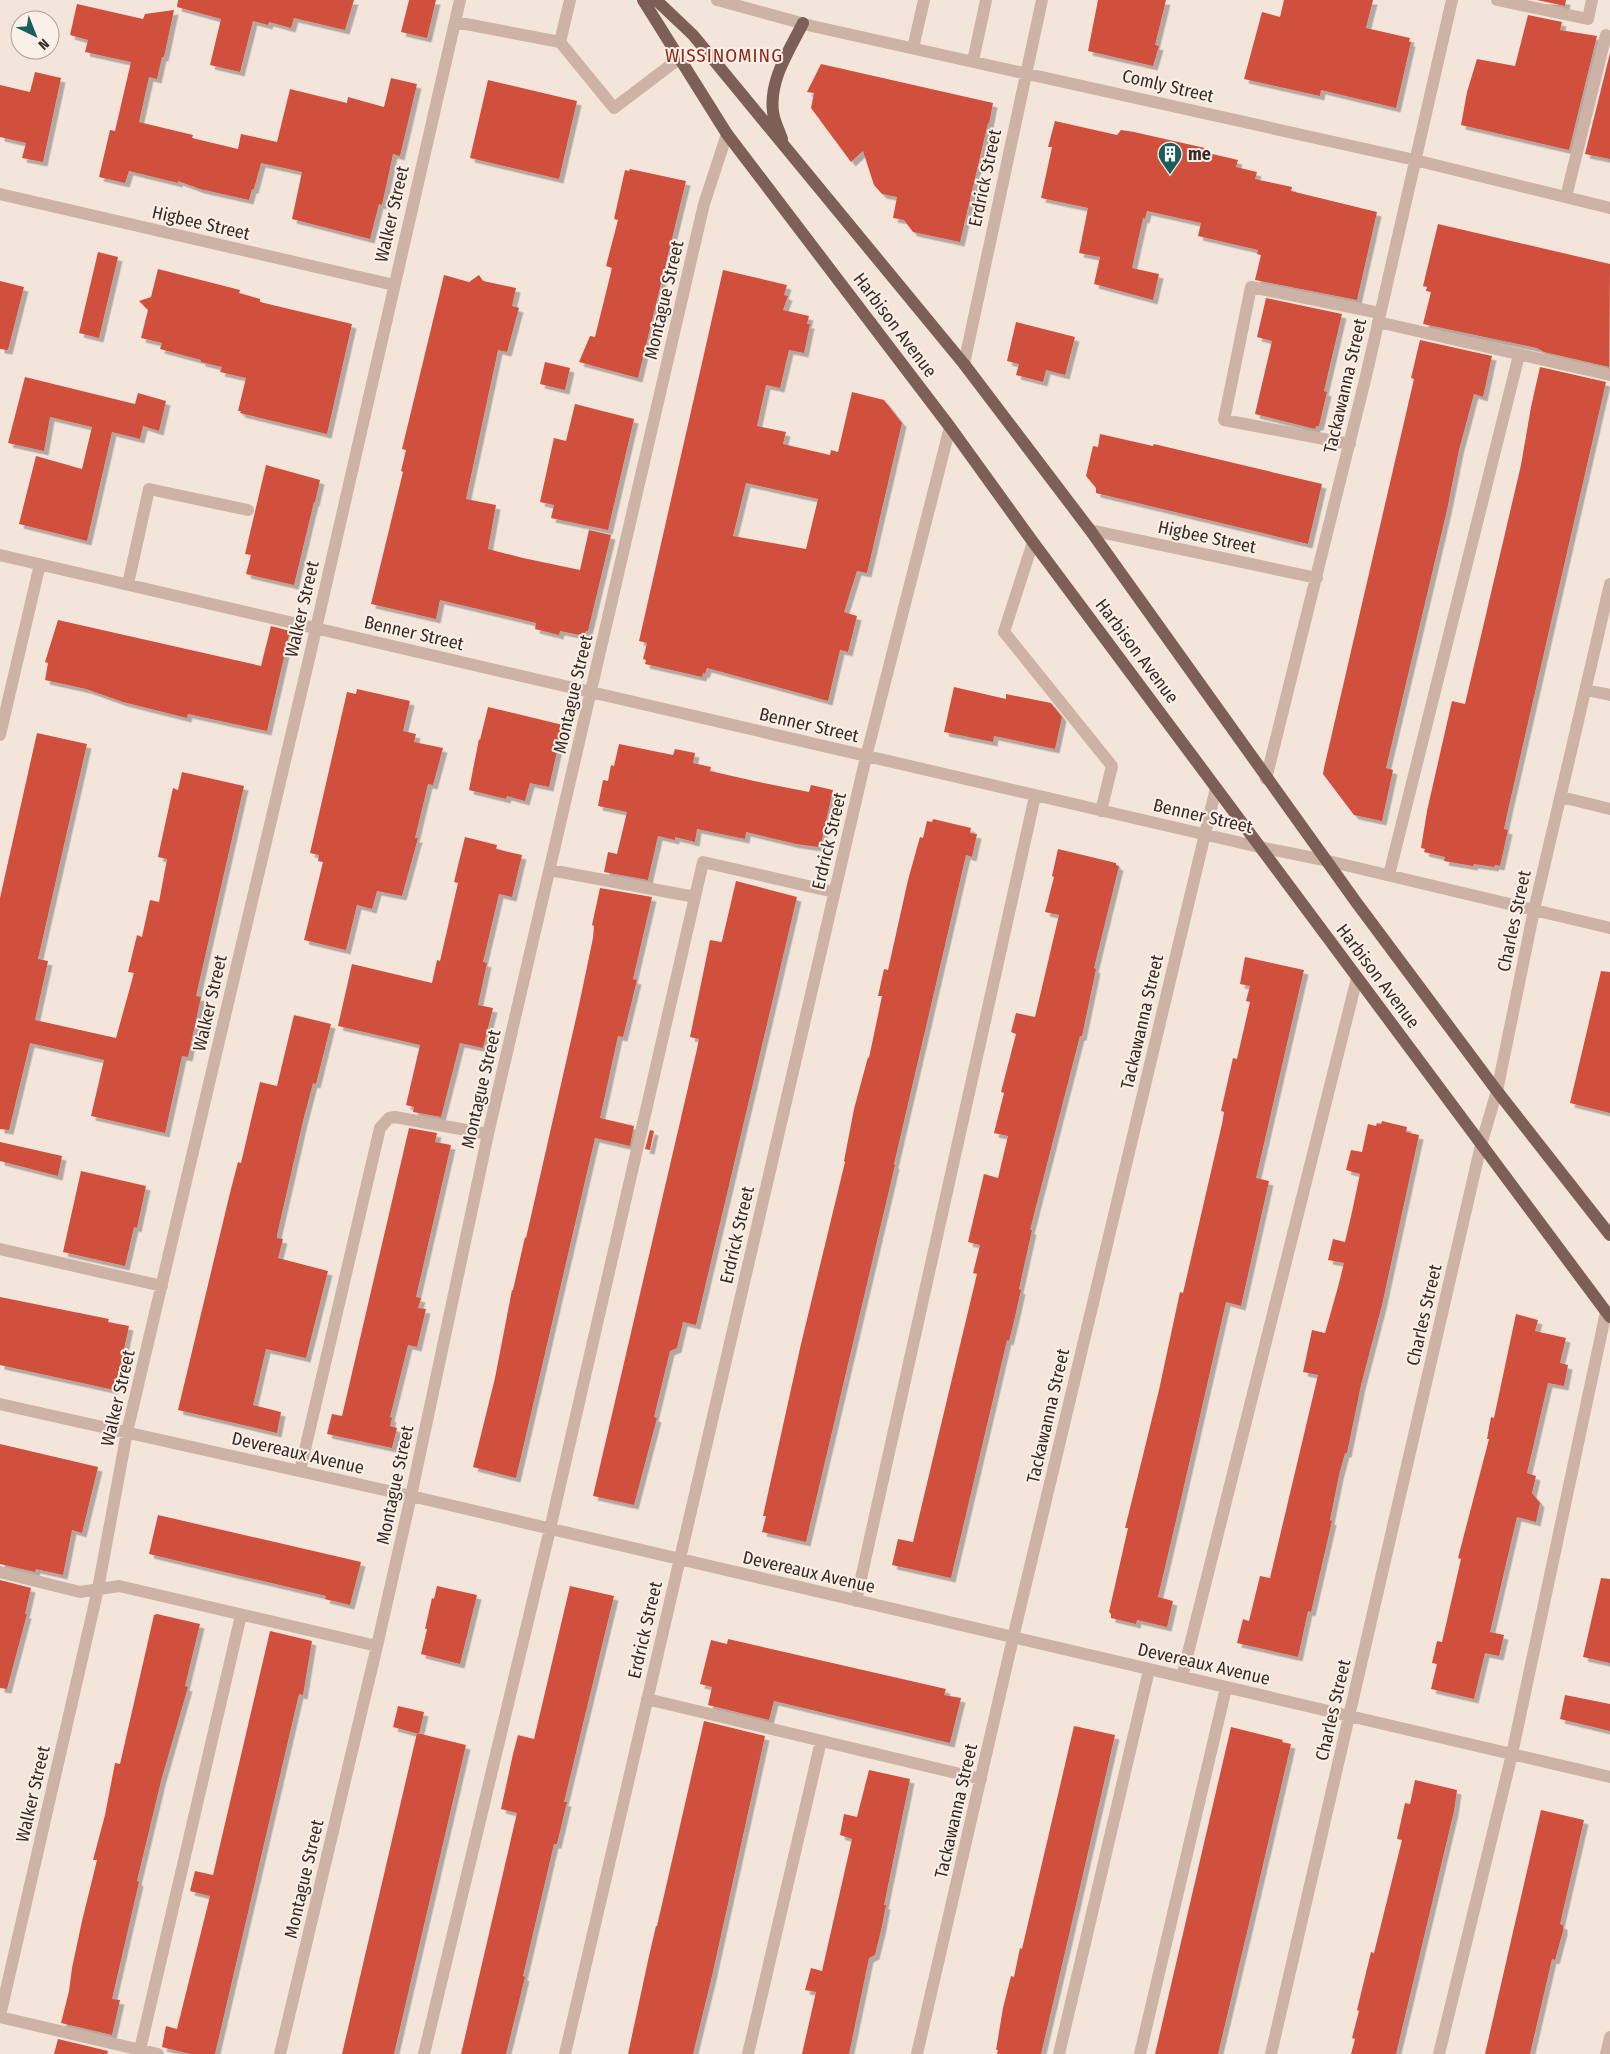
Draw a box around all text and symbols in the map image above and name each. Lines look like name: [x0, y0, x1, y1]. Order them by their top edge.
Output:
north arrow: [10, 10, 60, 60]
text: N: [35, 35, 52, 53]
district label: WISSINOMING: [665, 44, 783, 67]
street label: Comly Street: [1120, 65, 1216, 107]
street label: Erdrick Street: [964, 127, 1006, 229]
building icon: me: [1157, 141, 1183, 175]
place label: me: [1188, 143, 1211, 165]
street label: Walker Street: [370, 164, 414, 264]
street label: Higbee Street: [150, 201, 252, 245]
street label: Montague Street: [640, 238, 688, 362]
street label: Harbison Avenue: [849, 268, 941, 382]
street label: Tackawanna Street: [1319, 316, 1371, 455]
street label: Higbee Street: [1156, 516, 1258, 558]
street label: Walker Street: [280, 559, 324, 659]
street label: Harbison Avenue: [1091, 594, 1183, 708]
street label: Benner Street: [362, 611, 466, 655]
street label: Montague Street: [549, 632, 597, 756]
street label: Benner Street: [757, 703, 861, 747]
street label: Erdrick Street: [807, 790, 851, 892]
street label: Benner Street: [1151, 794, 1255, 838]
street label: Charles Street: [1493, 868, 1536, 974]
street label: Harbison Avenue: [1332, 919, 1424, 1033]
street label: Tackawanna Street: [1116, 952, 1168, 1091]
street label: Walker Street: [188, 953, 232, 1053]
street label: Montague Street: [457, 1027, 505, 1151]
street label: Erdrick Street: [715, 1184, 759, 1286]
street label: Charles Street: [1402, 1262, 1446, 1368]
street label: Tackawanna Street: [1022, 1346, 1074, 1485]
street label: Walker Street: [96, 1348, 140, 1448]
street label: Montague Street: [372, 1423, 418, 1547]
street label: Devereaux Avenue: [230, 1427, 366, 1479]
street label: Devereaux Avenue: [741, 1546, 877, 1598]
street label: Erdrick Street: [623, 1579, 667, 1681]
street label: Devereaux Avenue: [1136, 1638, 1272, 1690]
street label: Charles Street: [1311, 1657, 1355, 1763]
street label: Tackawanna Street: [930, 1741, 982, 1880]
street label: Walker Street: [11, 1744, 55, 1844]
street label: Montague Street: [280, 1817, 328, 1941]

